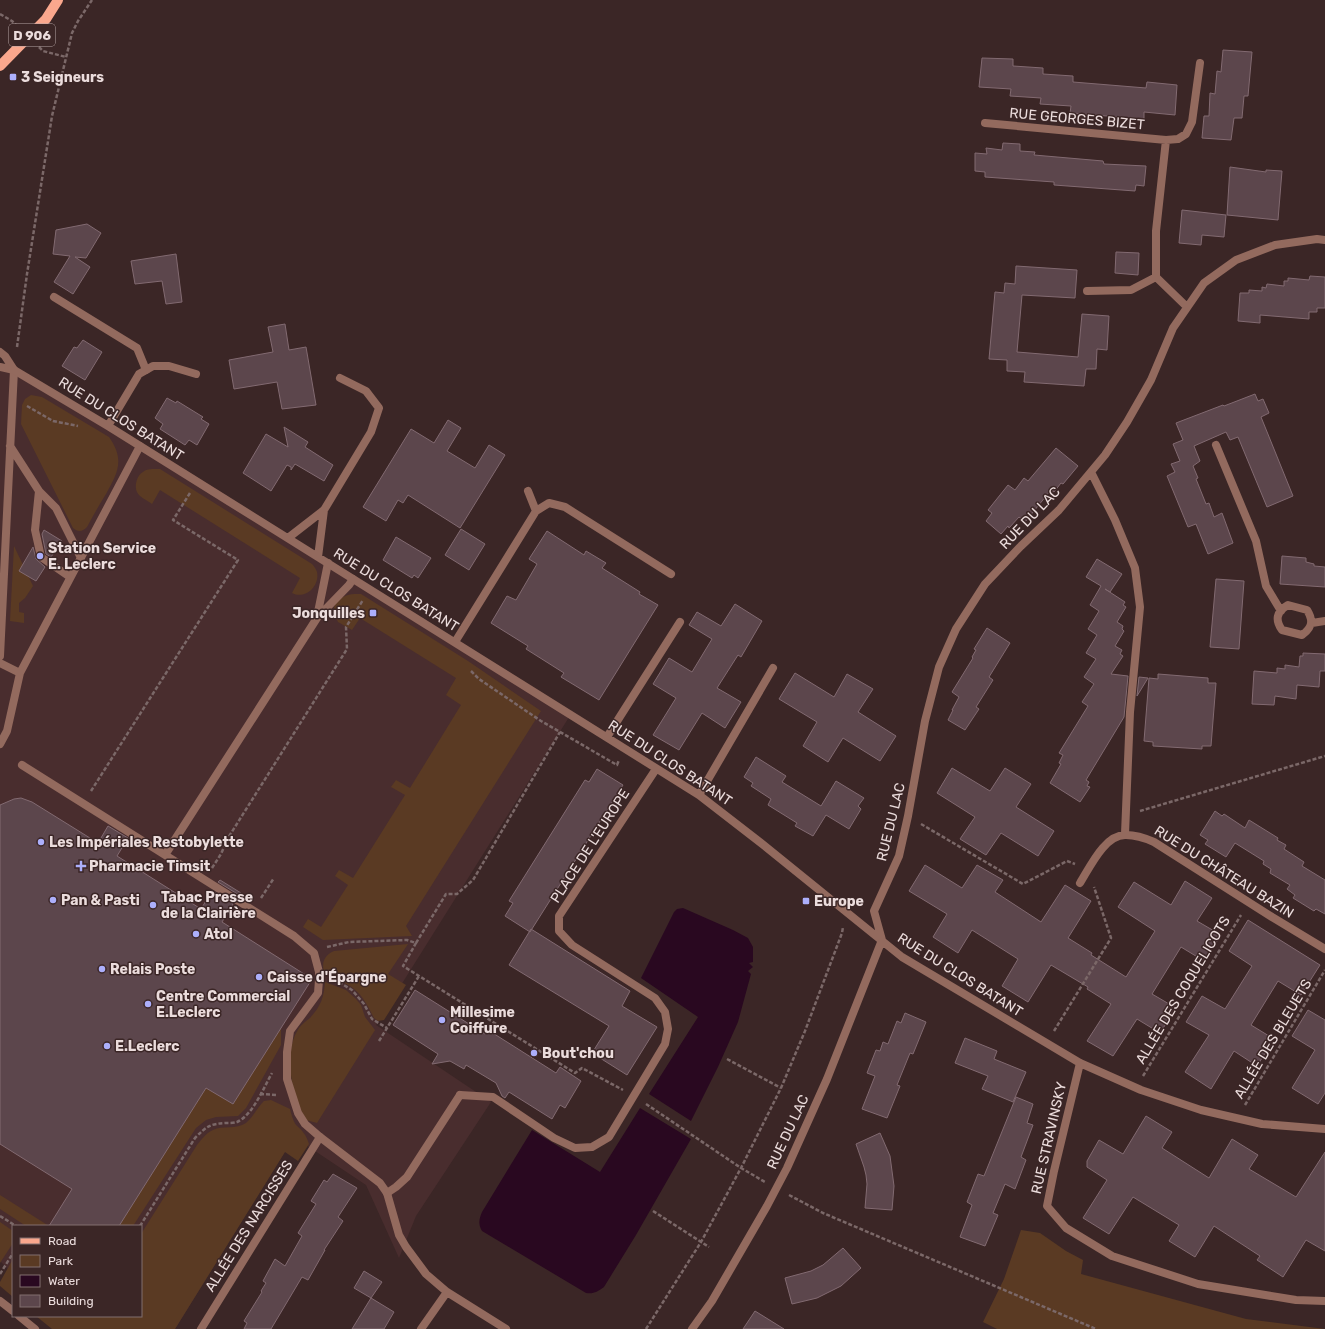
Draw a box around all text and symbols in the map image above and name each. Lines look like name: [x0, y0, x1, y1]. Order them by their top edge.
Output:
road number: D 906: [9, 24, 55, 46]
place label: 3 Seigneurs: [21, 69, 104, 86]
marker: 3 Seigneurs: [8, 72, 18, 82]
street label: RUE GEORGES BIZET: [1009, 105, 1145, 133]
street label: RUE DU CLOS BATANT: [55, 374, 187, 464]
street label: RUE DU LAC: [996, 483, 1064, 553]
place label: Station Service E. Leclerc: [48, 540, 156, 573]
street label: RUE DU CLOS BATANT: [330, 545, 462, 635]
marker: Station Service E. Leclerc: [35, 551, 45, 561]
place label: Jonquilles: [292, 605, 365, 622]
marker: Jonquilles: [368, 608, 378, 618]
street label: RUE DU CLOS BATANT: [605, 717, 735, 809]
street label: RUE DU LAC: [873, 781, 909, 863]
street label: PLACE DE L'EUROPE: [547, 786, 633, 906]
street label: RUE DU CHÂTEAU BAZIN: [1151, 821, 1297, 922]
place label: Les Impériales Restobylette: [49, 834, 244, 851]
marker: Les Impériales Restobylette: [36, 837, 46, 847]
place label: Pharmacie Timsit: [89, 858, 211, 875]
marker: Pharmacie Timsit: [76, 861, 86, 871]
place label: Tabac Presse de la Clairière: [161, 889, 256, 922]
place label: Pan & Pasti: [61, 892, 140, 909]
place label: Europe: [814, 893, 864, 910]
marker: Pan & Pasti: [48, 895, 58, 905]
marker: Europe: [801, 896, 811, 906]
marker: Tabac Presse de la Clairière: [148, 900, 158, 910]
street label: ALLÉE DES COQUELICOTS: [1131, 912, 1234, 1067]
place label: Atol: [204, 926, 233, 943]
marker: Atol: [191, 929, 201, 939]
street label: RUE DU CLOS BATANT: [894, 930, 1026, 1020]
place label: Relais Poste: [110, 961, 195, 978]
marker: Relais Poste: [97, 964, 107, 974]
place label: Caisse d'Épargne: [267, 968, 387, 986]
marker: Caisse d'Épargne: [254, 972, 264, 982]
street label: ALLÉE DES BLEUETS: [1230, 975, 1316, 1102]
place label: Centre Commercial E.Leclerc: [156, 988, 290, 1021]
marker: Centre Commercial E.Leclerc: [143, 999, 153, 1009]
place label: Millesime Coiffure: [450, 1004, 515, 1037]
marker: Millesime Coiffure: [437, 1015, 447, 1025]
place label: E.Leclerc: [115, 1038, 180, 1055]
marker: E.Leclerc: [102, 1041, 112, 1051]
place label: Bout'chou: [542, 1045, 614, 1062]
marker: Bout'chou: [529, 1048, 539, 1058]
street label: RUE STRAVINSKY: [1028, 1080, 1070, 1196]
street label: RUE DU LAC: [763, 1092, 813, 1172]
street label: ALLÉE DES NARCISSES: [201, 1156, 297, 1295]
legend: [12, 1225, 142, 1317]
text: Road: [48, 1234, 76, 1248]
text: Park: [48, 1254, 74, 1268]
text: Water: [48, 1274, 80, 1288]
text: Building: [48, 1294, 94, 1308]

